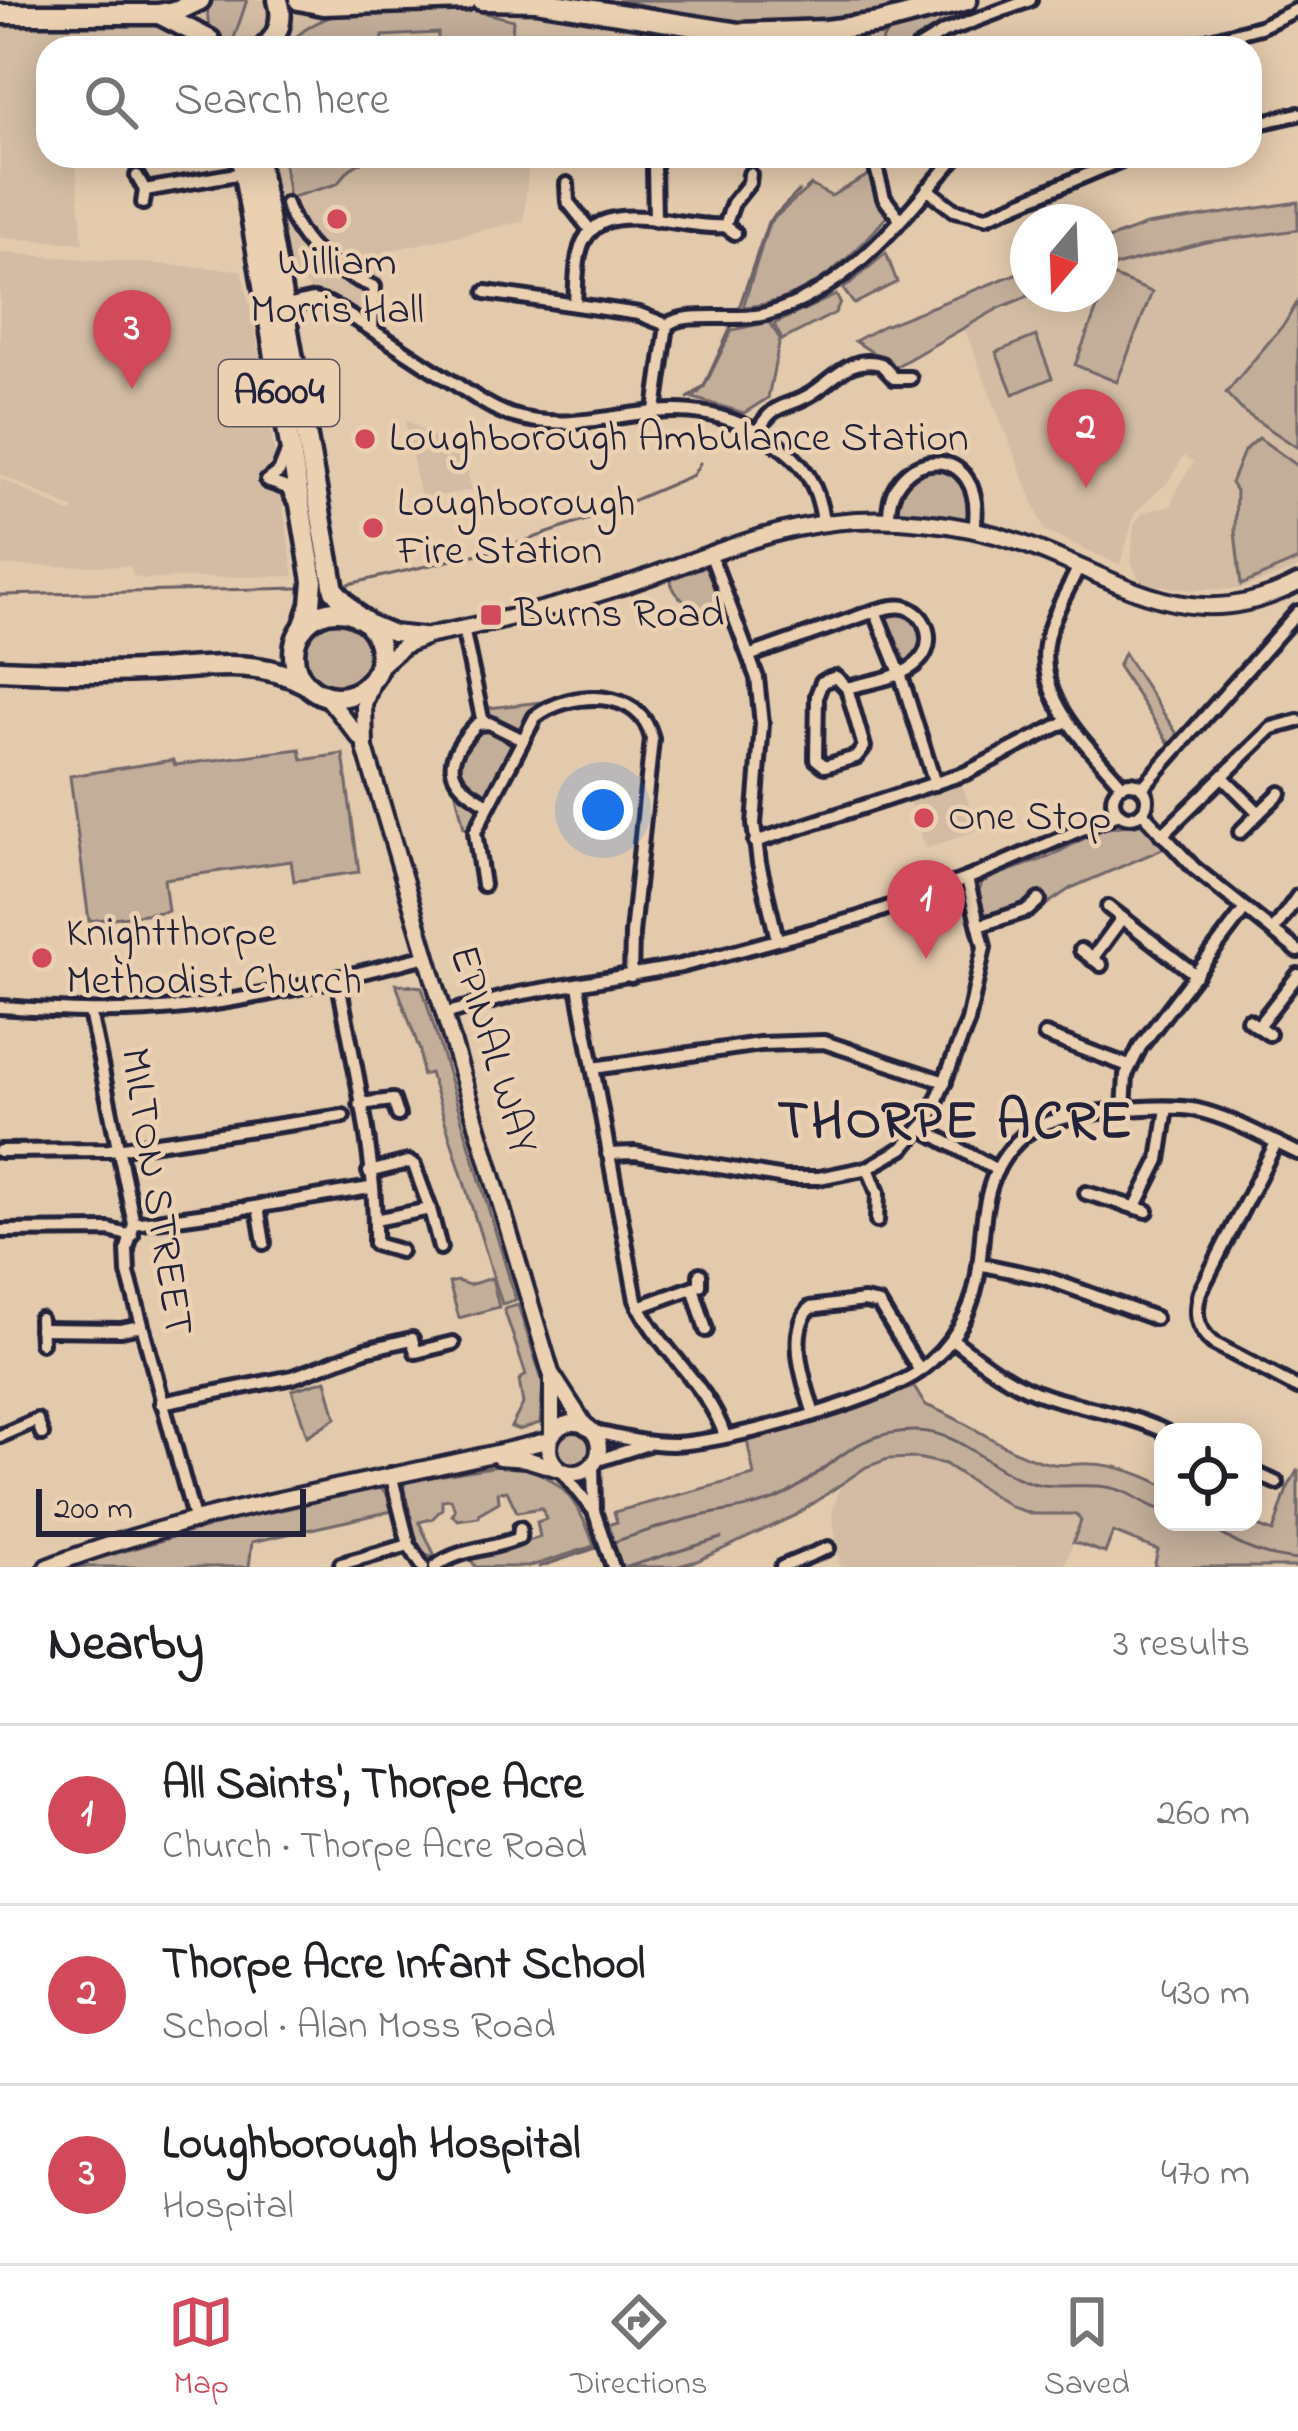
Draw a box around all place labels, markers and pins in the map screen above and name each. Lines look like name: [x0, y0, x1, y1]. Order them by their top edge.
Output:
marker: William Morris Hall: [324, 206, 350, 232]
place label: William Morris Hall: [250, 233, 424, 342]
pin: 3: [93, 290, 171, 389]
pin: 2: [1047, 389, 1125, 488]
place label: Loughborough Ambulance Station: [389, 409, 969, 470]
marker: Loughborough Ambulance Station: [352, 426, 378, 452]
place label: Loughborough Fire Station: [396, 474, 635, 583]
marker: Loughborough Fire Station: [360, 515, 386, 541]
place label: Burns Road: [514, 585, 724, 646]
marker: Burns Road: [478, 602, 504, 628]
place label: One Stop: [948, 788, 1111, 849]
marker: One Stop: [911, 805, 937, 831]
pin: 1: [887, 860, 965, 959]
place label: Knightthorpe Methodist Church: [66, 904, 362, 1013]
marker: Knightthorpe Methodist Church: [29, 945, 55, 971]

